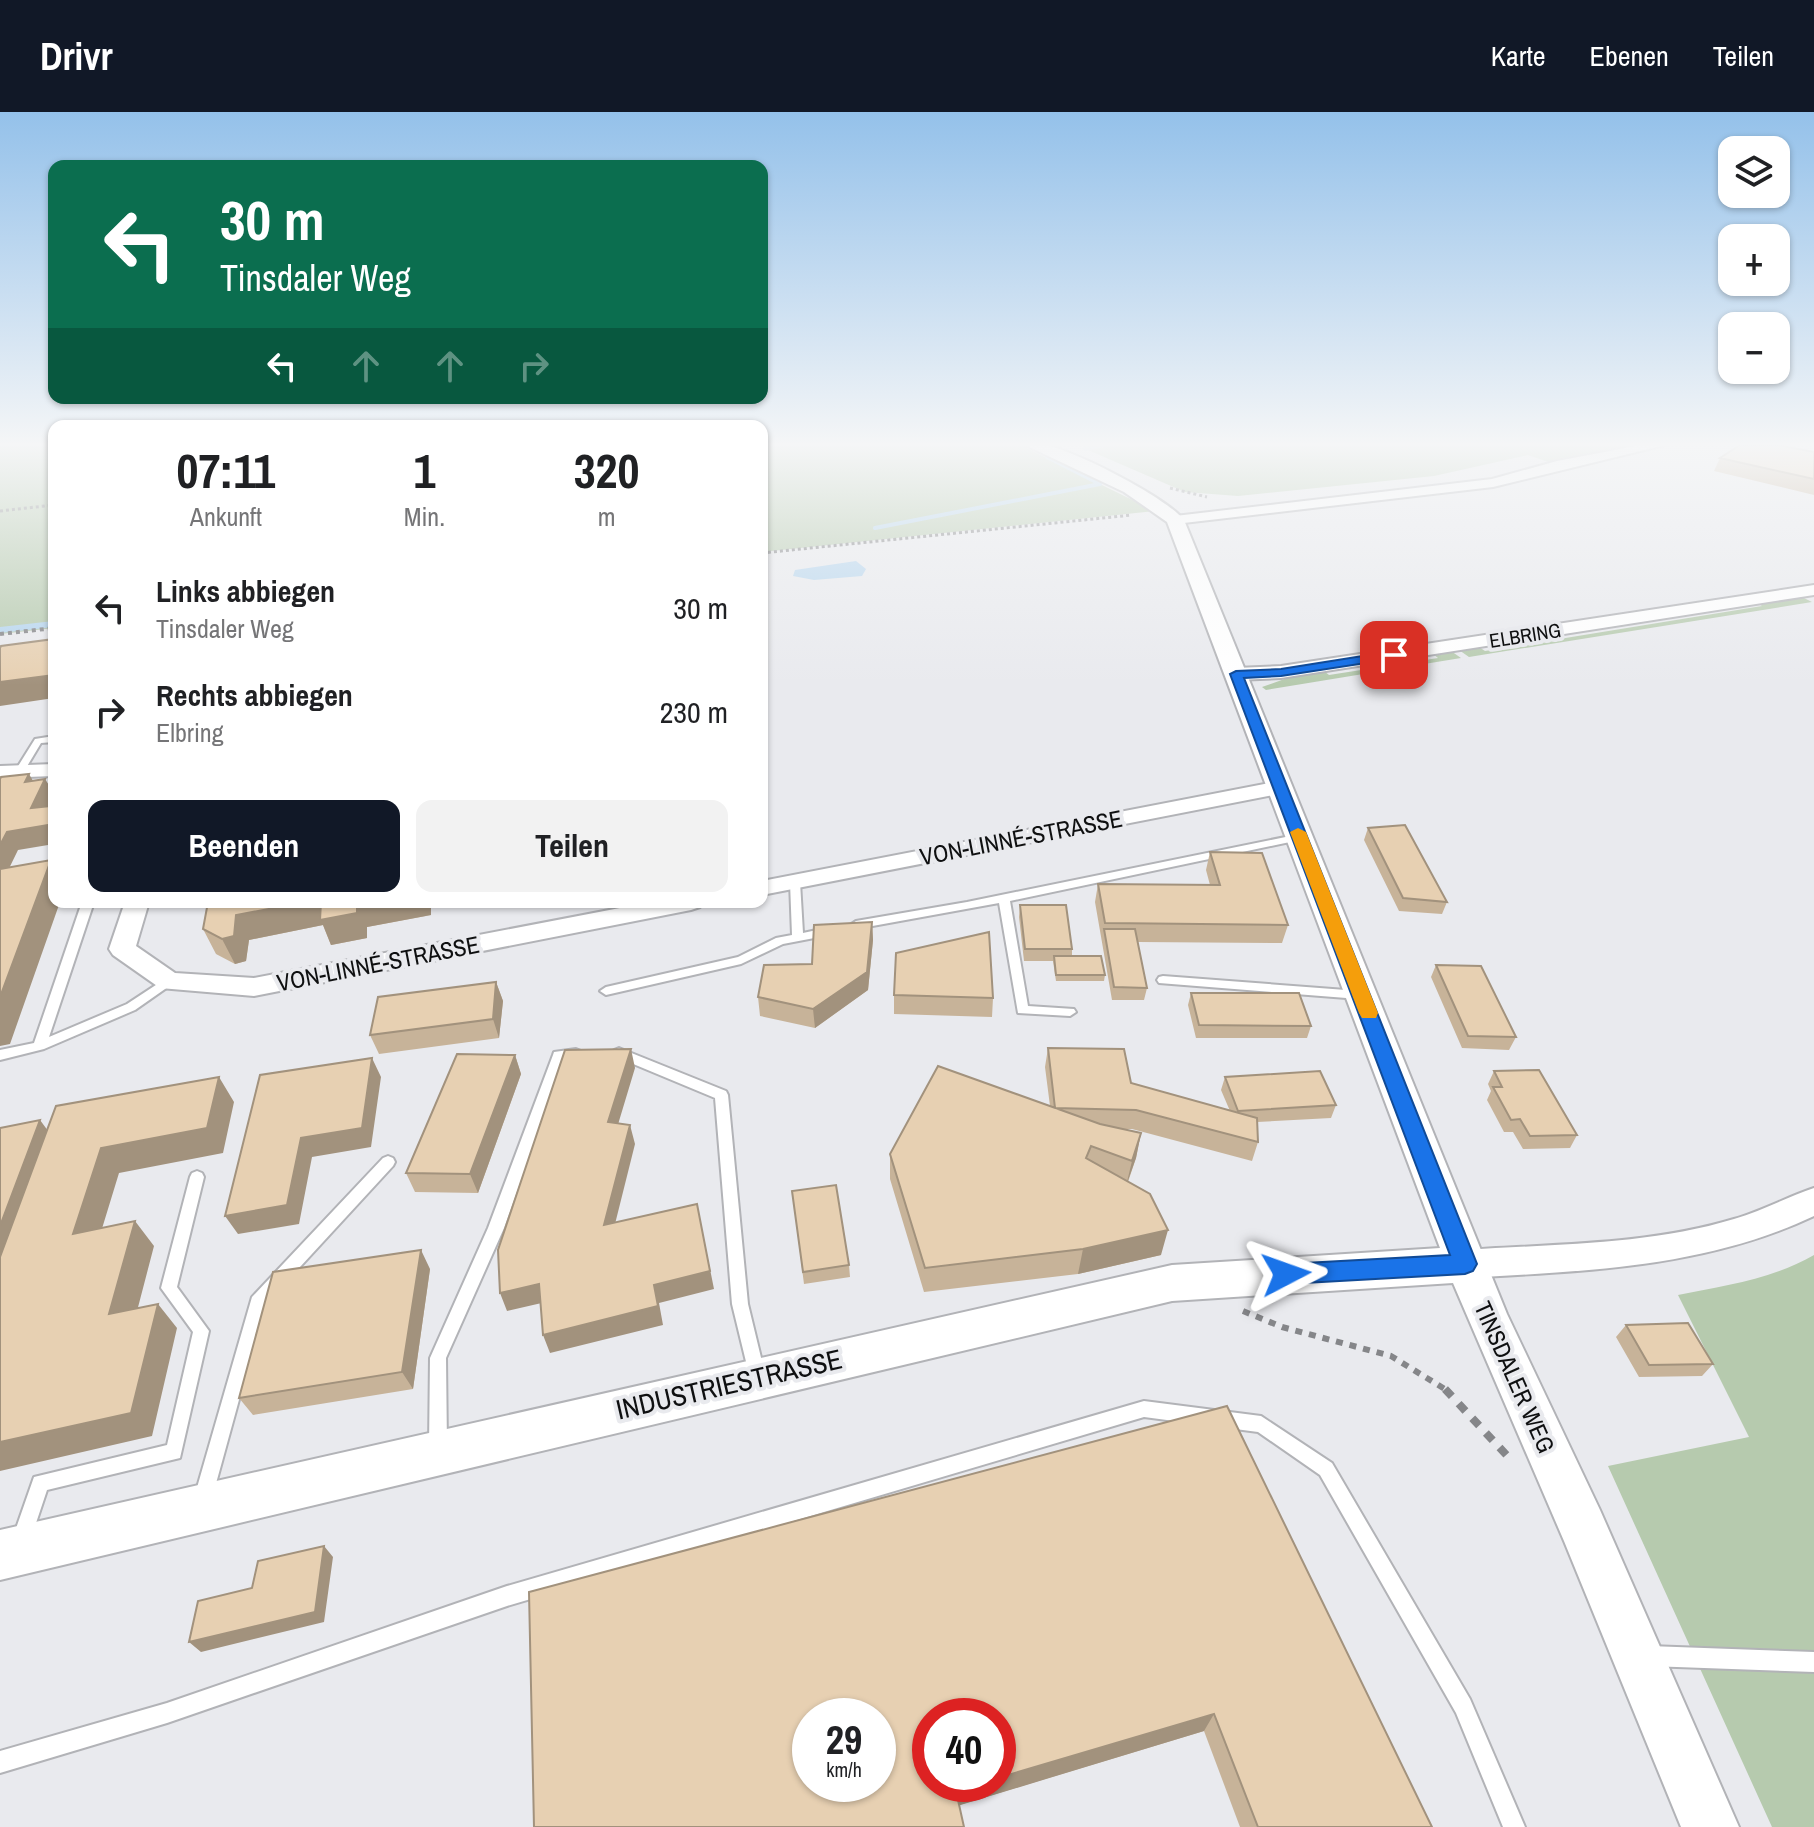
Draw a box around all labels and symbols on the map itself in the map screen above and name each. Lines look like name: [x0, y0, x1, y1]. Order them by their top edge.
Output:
street label: ELBRING: [1487, 616, 1563, 654]
pin: [1360, 621, 1428, 689]
street label: VON-LINNÉ-STRASSE: [917, 802, 1125, 872]
street label: VON-LINNÉ-STRASSE: [274, 928, 482, 998]
position arrow: [1244, 1232, 1328, 1316]
street label: TINSDALER WEG: [1467, 1296, 1563, 1458]
street label: INDUSTRIESTRASSE: [612, 1340, 846, 1428]
speed limit sign: 40: [912, 1698, 1016, 1802]

